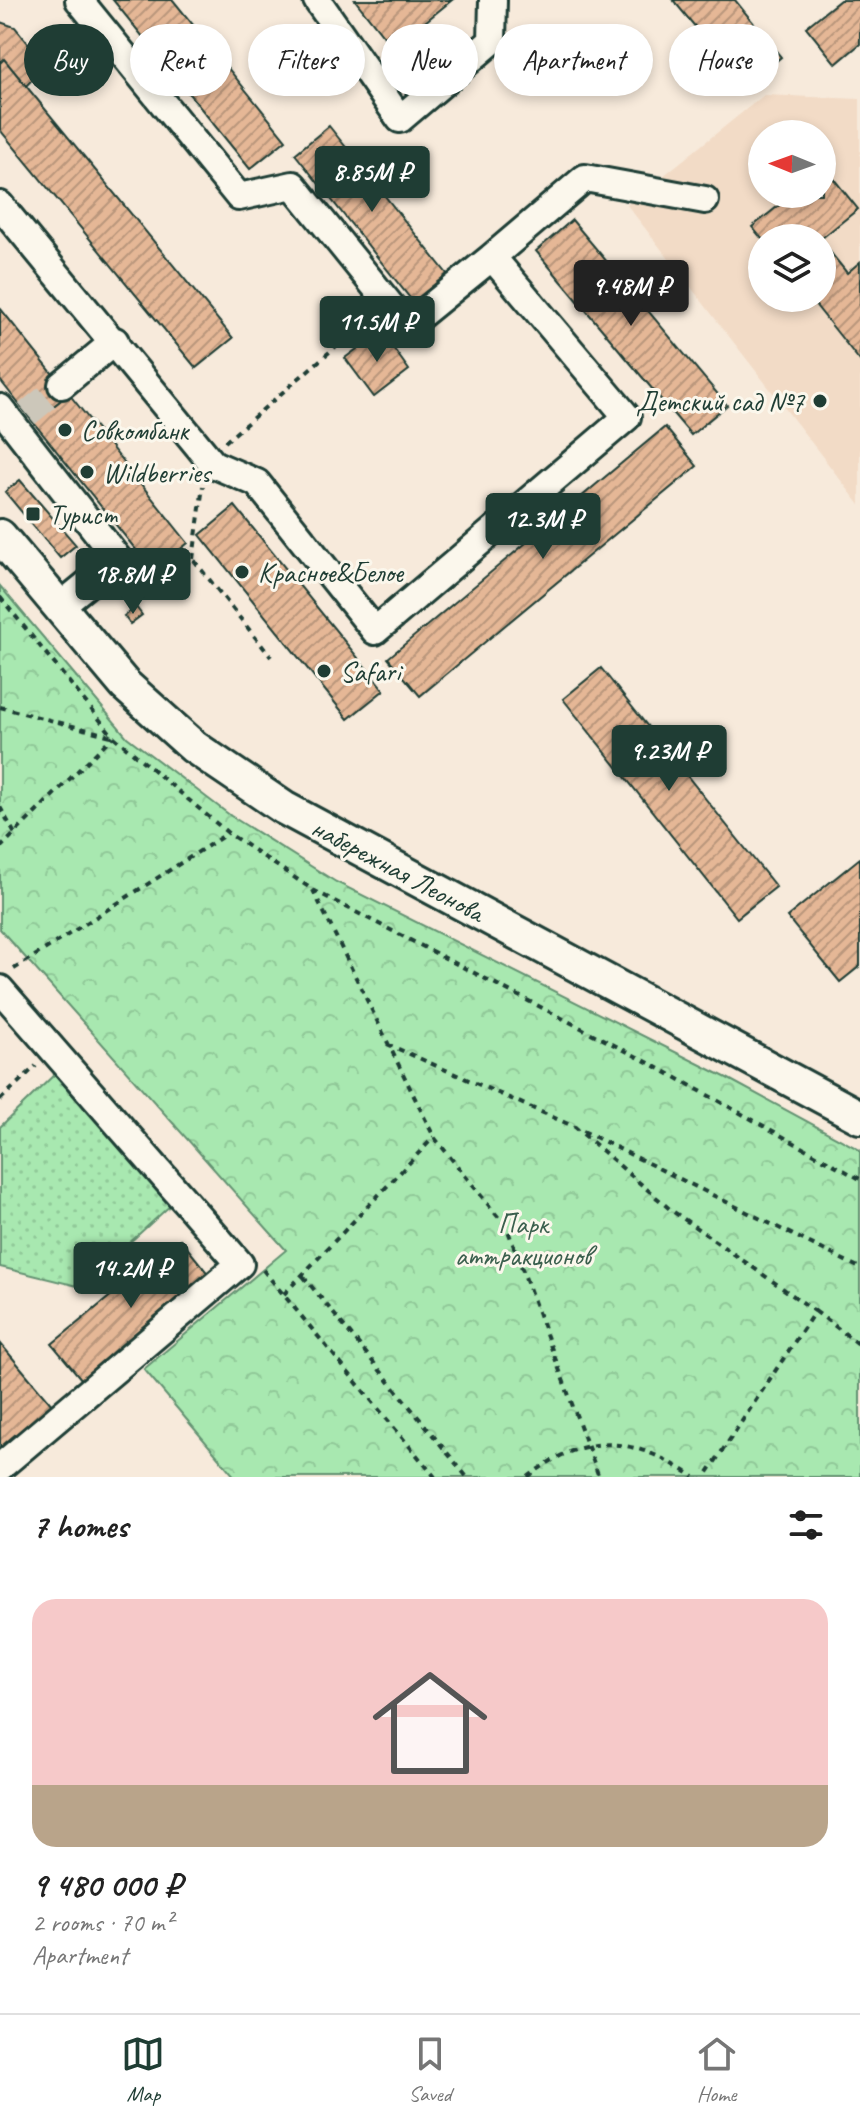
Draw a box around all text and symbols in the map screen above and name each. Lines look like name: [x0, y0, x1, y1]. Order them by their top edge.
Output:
chip: Buy: [24, 24, 114, 96]
chip: Rent: [130, 24, 232, 96]
chip: Filters: [248, 24, 365, 96]
chip: New: [381, 24, 478, 96]
chip: Apartment: [494, 24, 653, 96]
chip: House: [669, 24, 779, 96]
north arrow: [748, 120, 836, 208]
map controls: [748, 120, 836, 312]
pin: 8.85M ₽: [298, 146, 446, 214]
text: 8.85M ₽: [333, 155, 411, 188]
button: layers: [748, 224, 836, 312]
pin: 9.48M ₽: [557, 260, 705, 328]
text: 9.48M ₽: [592, 269, 670, 302]
pin: 11.5M ₽: [303, 296, 451, 364]
text: 11.5M ₽: [338, 305, 416, 338]
place label: Детский сад №7: [636, 384, 805, 419]
marker: Детский сад №7: [811, 392, 829, 410]
place label: Совкомбанк: [81, 413, 190, 448]
marker: Совкомбанк: [56, 421, 74, 439]
place label: Wildberries: [103, 455, 213, 490]
marker: Wildberries: [78, 463, 96, 481]
pin: 12.3M ₽: [469, 493, 617, 561]
place label: Турист: [49, 497, 118, 532]
text: 12.3M ₽: [504, 502, 582, 535]
marker: Турист: [24, 505, 42, 523]
pin: 18.8M ₽: [59, 548, 207, 616]
place label: Красное&Белое: [258, 555, 405, 590]
text: 18.8M ₽: [94, 557, 172, 590]
marker: Красное&Белое: [233, 563, 251, 581]
place label: Safari: [340, 654, 404, 689]
marker: Safari: [315, 662, 333, 680]
pin: 9.23M ₽: [595, 725, 743, 793]
text: 9.23M ₽: [630, 734, 708, 767]
street label: набережная Леонова: [305, 809, 492, 931]
park label: Парк аттракционов: [455, 1206, 598, 1273]
pin: 14.2M ₽: [57, 1242, 205, 1310]
text: 14.2M ₽: [92, 1251, 170, 1284]
icon: filters: [784, 1503, 828, 1547]
text: 7 homes: [32, 1504, 128, 1547]
icon: home: [358, 1651, 502, 1795]
text: 9 480 000 ₽: [32, 1863, 181, 1906]
text: 2 rooms · 70 m²: [32, 1906, 173, 1939]
text: Apartment: [32, 1939, 128, 1972]
tab: Map: [121, 2032, 165, 2108]
tab: Saved: [408, 2032, 452, 2108]
tab: Home: [695, 2032, 739, 2108]

